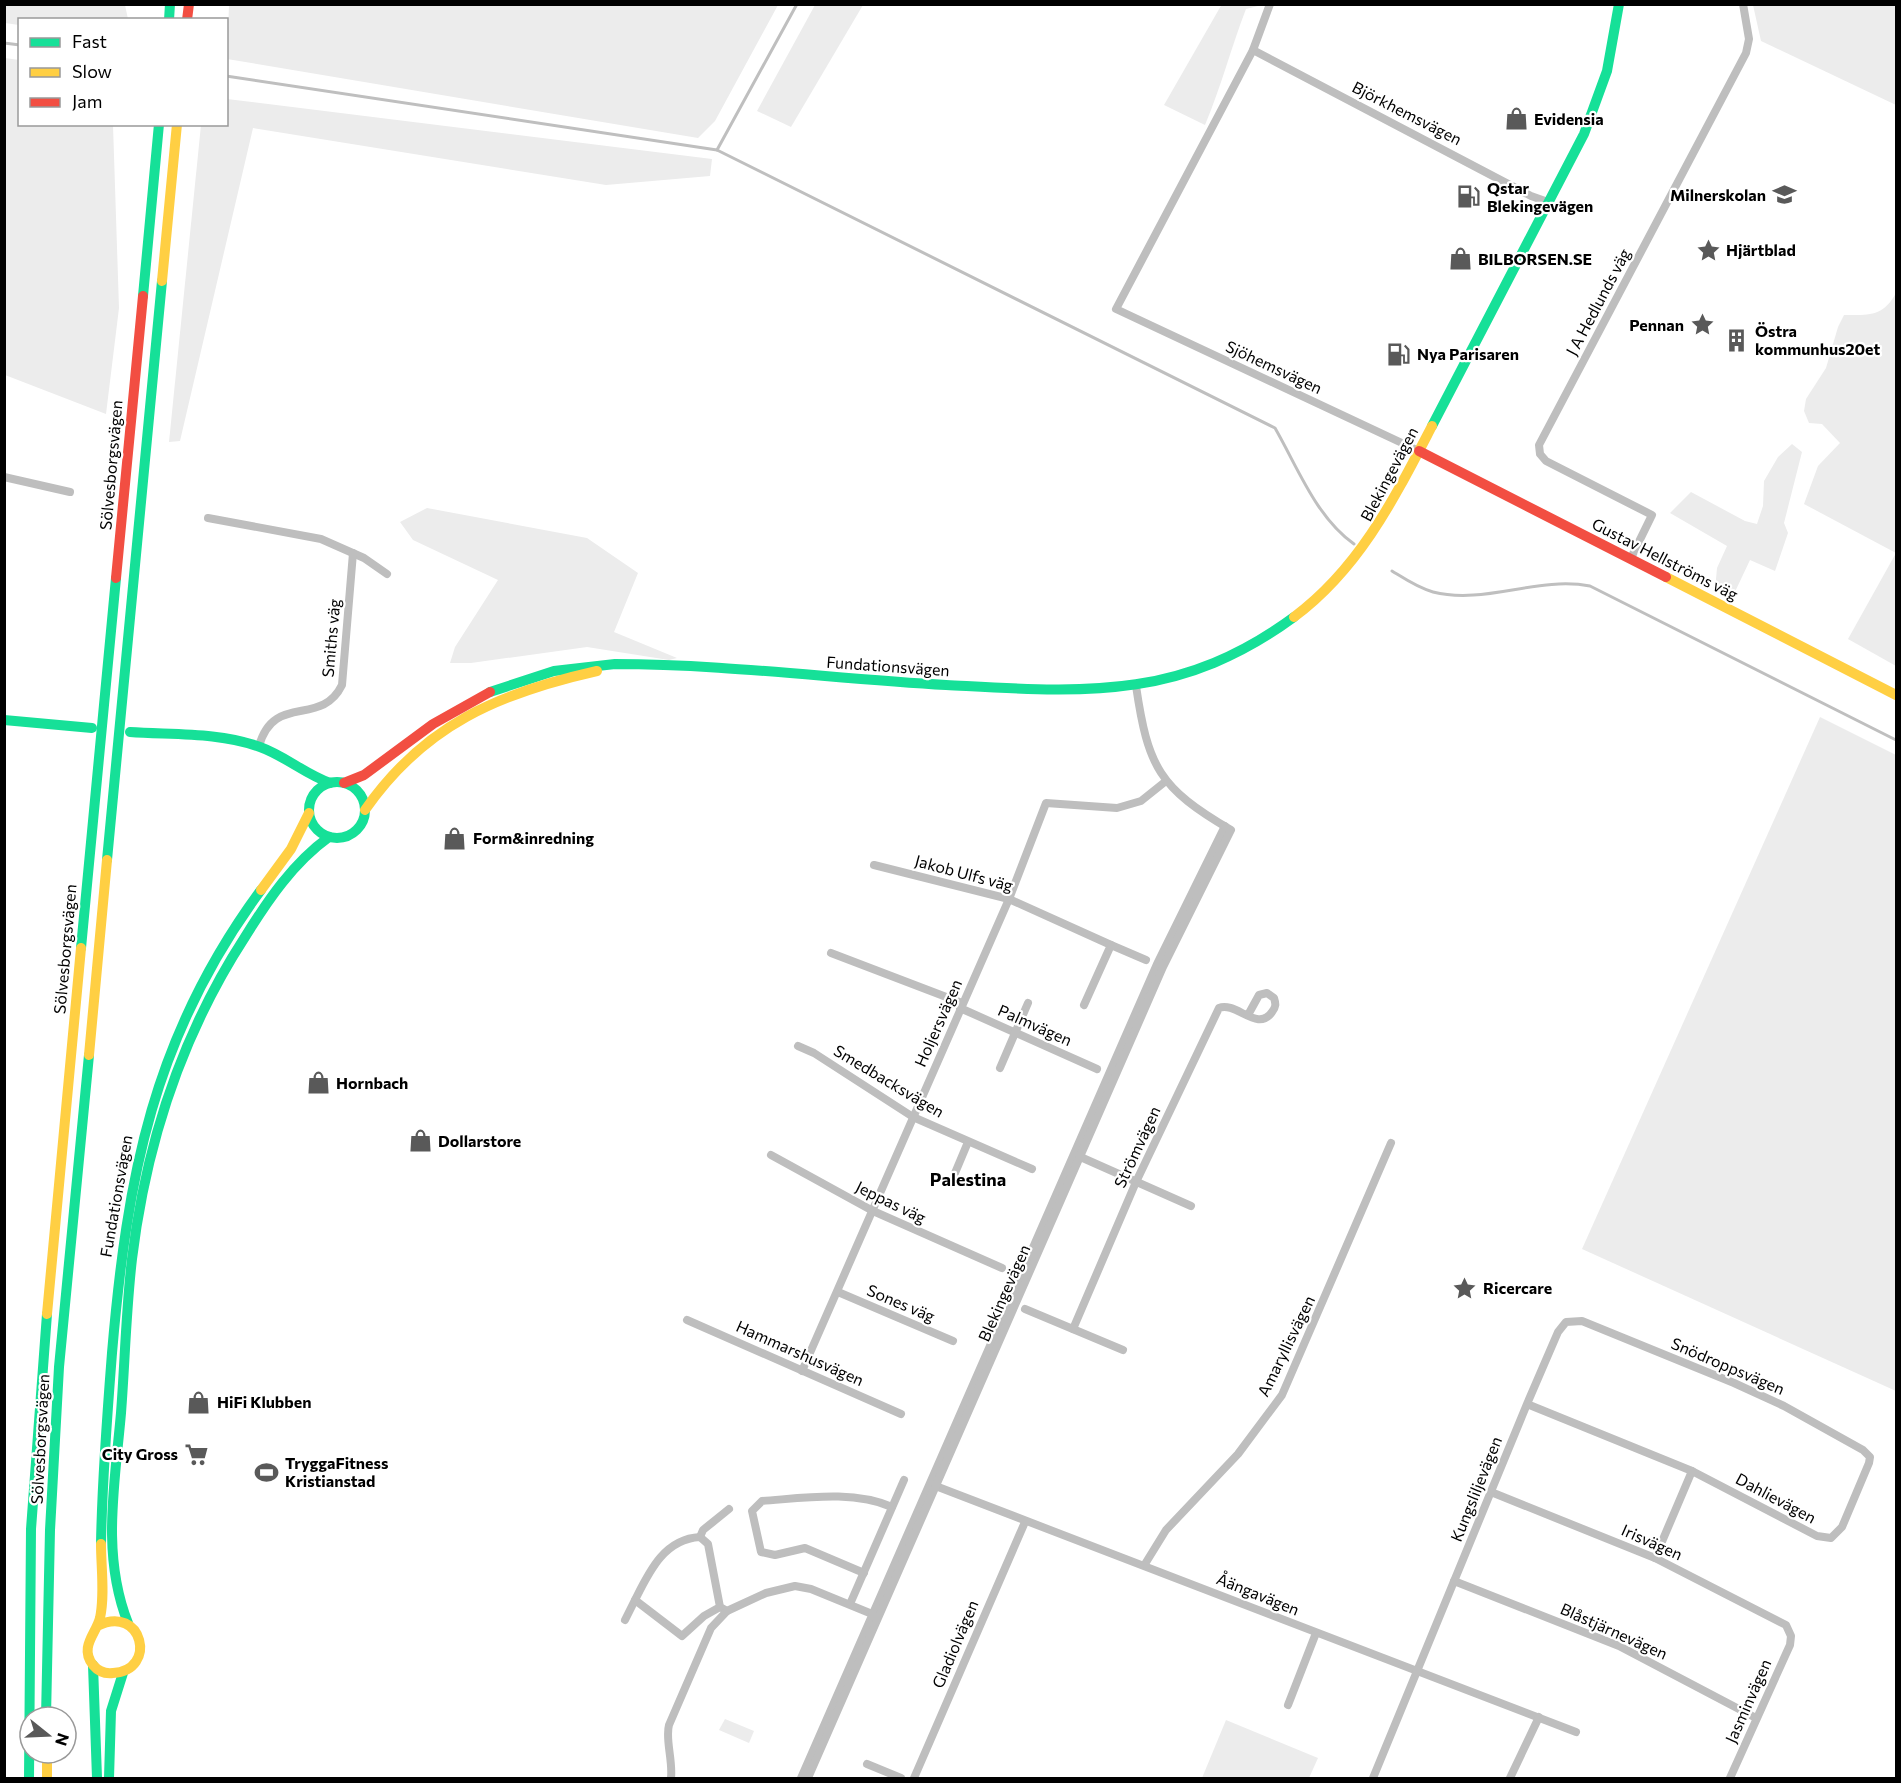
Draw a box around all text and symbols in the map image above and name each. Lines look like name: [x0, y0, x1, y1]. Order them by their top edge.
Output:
legend: [18, 18, 228, 126]
text: Fast: [72, 30, 107, 52]
text: Slow: [72, 60, 112, 82]
street label: Björkhemsvägen: [1349, 77, 1465, 148]
text: Jam: [72, 90, 102, 112]
shop icon: Evidensia: [1503, 106, 1529, 132]
place label: Evidensia: [1534, 109, 1604, 128]
place label: Qstar Blekingevägen: [1487, 178, 1593, 215]
school or university icon: Milnerskolan: [1771, 182, 1797, 208]
fuel station icon: Qstar Blekingevägen: [1456, 184, 1482, 210]
place label: Milnerskolan: [1670, 185, 1766, 204]
place icon: Hjärtblad: [1695, 237, 1721, 263]
place label: Hjärtblad: [1726, 240, 1796, 259]
street label: J A Hedlunds väg: [1561, 245, 1634, 358]
shop icon: BILBORSEN.SE: [1447, 246, 1473, 272]
place label: BILBORSEN.SE: [1478, 249, 1592, 268]
place icon: Pennan: [1689, 312, 1715, 338]
place label: Pennan: [1629, 315, 1684, 334]
place label: Östra kommunhus20et: [1755, 321, 1880, 358]
building icon: Östra kommunhus20et: [1724, 327, 1750, 353]
street label: Sjöhemsvägen: [1223, 336, 1325, 397]
fuel station icon: Nya Parisaren: [1386, 341, 1412, 367]
place label: Nya Parisaren: [1417, 344, 1519, 363]
street label: Sölvesborgsvägen: [95, 399, 126, 531]
street label: Blekingevägen: [1356, 423, 1421, 524]
street label: Gustav Hellströms väg: [1589, 513, 1742, 604]
street label: Smiths väg: [318, 598, 343, 678]
street label: Fundationsvägen: [826, 652, 950, 679]
shop icon: Form&inredning: [442, 825, 468, 851]
place label: Form&inredning: [473, 828, 594, 847]
street label: Jakob Ulfs väg: [913, 850, 1015, 895]
street label: Sölvesborgsvägen: [49, 883, 80, 1015]
street label: Holjersvägen: [910, 976, 965, 1070]
street label: Palmvägen: [995, 1000, 1075, 1049]
street label: Smedbacksvägen: [831, 1040, 948, 1121]
shop icon: Hornbach: [305, 1070, 331, 1096]
place label: Hornbach: [336, 1073, 408, 1092]
street label: Strömvägen: [1109, 1103, 1164, 1191]
shop icon: Dollarstore: [407, 1128, 433, 1154]
place label: Dollarstore: [438, 1131, 521, 1150]
street label: Fundationsvägen: [95, 1133, 136, 1258]
district label: Palestina: [930, 1168, 1006, 1190]
street label: Jeppas väg: [853, 1176, 930, 1227]
street label: Blekingevägen: [974, 1241, 1033, 1344]
place icon: Ricercare: [1452, 1275, 1478, 1301]
place label: Ricercare: [1483, 1278, 1552, 1297]
street label: Sones väg: [864, 1280, 938, 1325]
street label: Amaryllisvägen: [1253, 1292, 1318, 1399]
street label: Hammarshusvägen: [733, 1316, 867, 1389]
street label: Snödroppsvägen: [1669, 1333, 1788, 1398]
street label: Sölvesborgsvägen: [27, 1373, 52, 1505]
shop icon: HiFi Klubben: [186, 1389, 212, 1415]
place label: HiFi Klubben: [217, 1392, 312, 1411]
street label: Kungsliljevägen: [1446, 1434, 1505, 1544]
supermarket icon: City Gross: [183, 1441, 209, 1467]
place label: City Gross: [102, 1444, 178, 1463]
place label: TryggaFitness Kristianstad: [285, 1453, 388, 1490]
sports icon: TryggaFitness Kristianstad: [254, 1459, 280, 1485]
street label: Dahlievägen: [1733, 1468, 1820, 1527]
street label: Irisvägen: [1619, 1520, 1686, 1563]
street label: Åängavägen: [1214, 1568, 1302, 1619]
street label: Gladiolvägen: [928, 1597, 982, 1691]
street label: Blåstjärnevägen: [1558, 1598, 1671, 1663]
street label: Jasminvägen: [1721, 1656, 1774, 1746]
north arrow: [18, 1705, 78, 1765]
text: N: [52, 1731, 74, 1748]

